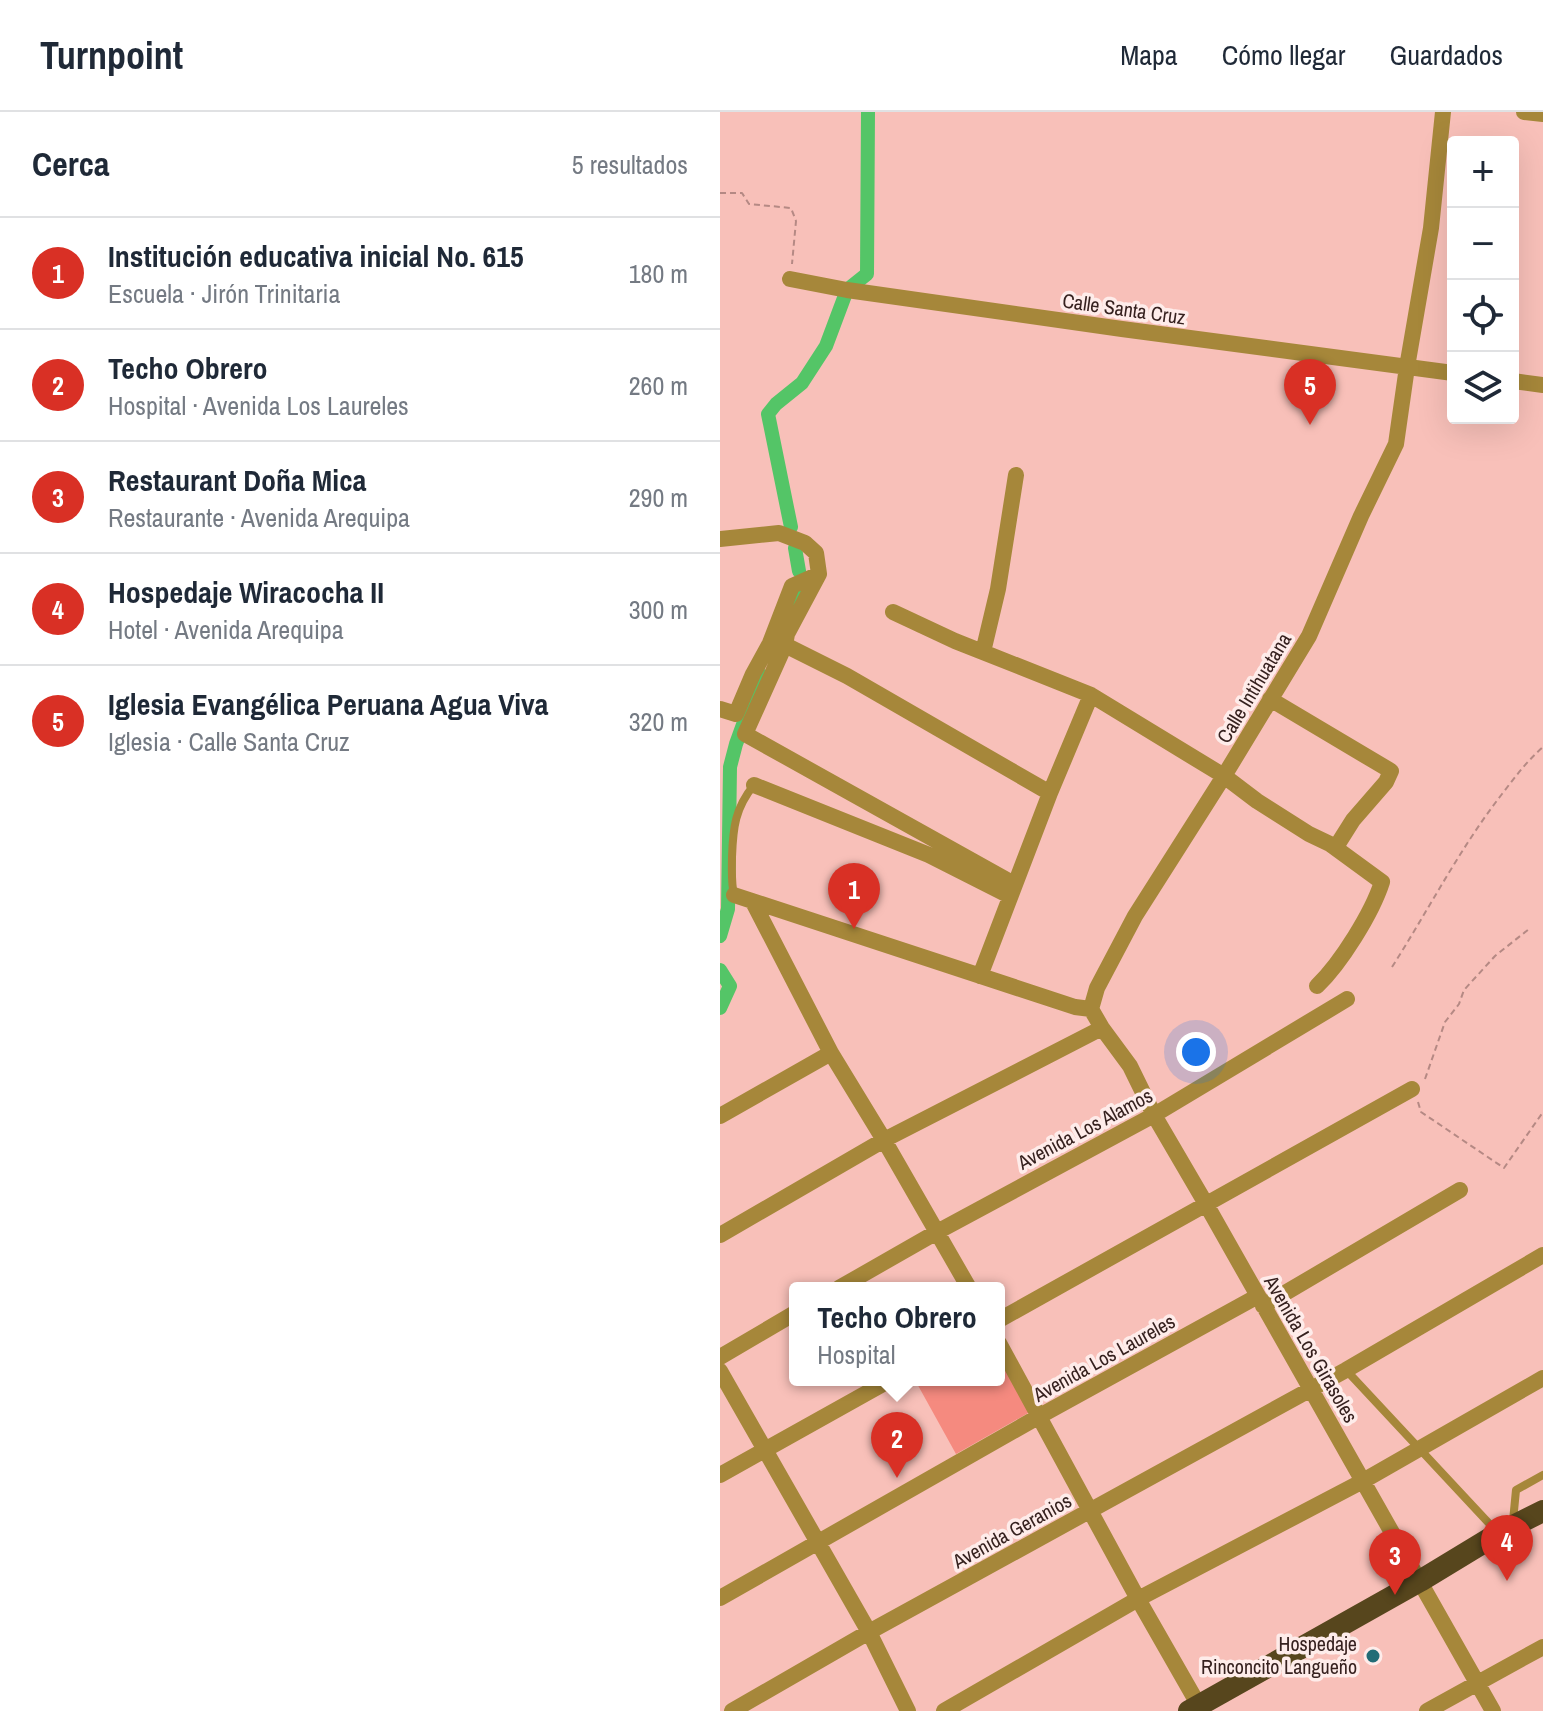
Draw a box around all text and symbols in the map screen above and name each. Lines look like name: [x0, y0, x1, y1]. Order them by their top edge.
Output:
text: Turnpoint: [40, 30, 183, 81]
text: Mapa: [1120, 36, 1178, 74]
text: Cómo llegar: [1222, 36, 1345, 74]
text: Guardados: [1389, 36, 1503, 74]
map controls: [1447, 136, 1519, 424]
button: +: [1447, 136, 1519, 208]
text: Cerca: [32, 141, 110, 187]
text: 5 resultados: [572, 147, 688, 182]
button: −: [1447, 208, 1519, 280]
text: Institución educativa inicial No. 615: [108, 236, 524, 276]
text: 1: [52, 256, 64, 291]
text: 180 m: [629, 256, 688, 291]
text: Escuela · Jirón Trinitaria: [108, 276, 340, 311]
button: locate: [1447, 280, 1519, 352]
street label: Calle Santa Cruz: [1061, 287, 1187, 331]
text: Techo Obrero: [108, 348, 268, 388]
button: layers: [1447, 352, 1519, 424]
pin: 5: [1284, 359, 1336, 425]
text: 2: [52, 368, 64, 403]
text: 260 m: [629, 368, 688, 403]
text: Hospital · Avenida Los Laureles: [108, 388, 409, 423]
text: Restaurant Doña Mica: [108, 460, 366, 500]
text: 3: [52, 480, 64, 515]
text: 290 m: [629, 480, 688, 515]
text: Restaurante · Avenida Arequipa: [108, 500, 410, 535]
text: Hospedaje Wiracocha II: [108, 572, 384, 612]
text: 4: [52, 592, 64, 627]
text: 300 m: [629, 592, 688, 627]
text: Hotel · Avenida Arequipa: [108, 612, 344, 647]
street label: Calle Intihuatana: [1210, 628, 1297, 748]
text: Iglesia Evangélica Peruana Agua Viva: [108, 684, 548, 724]
text: 5: [52, 704, 64, 739]
text: 320 m: [629, 704, 688, 739]
text: Iglesia · Calle Santa Cruz: [108, 724, 350, 759]
pin: 1: [828, 863, 880, 929]
your location: [1176, 1032, 1216, 1072]
street label: Avenida Los Alamos: [1012, 1082, 1157, 1176]
street label: Avenida Los Girasoles: [1258, 1269, 1365, 1427]
popup: [789, 1282, 1005, 1386]
text: Techo Obrero: [817, 1297, 977, 1337]
street label: Avenida Los Laureles: [1027, 1307, 1180, 1408]
text: Hospital: [817, 1337, 895, 1372]
pin: 2: [871, 1412, 923, 1478]
street label: Avenida Geranios: [947, 1487, 1076, 1575]
pin: 4: [1481, 1515, 1533, 1581]
pin: 3: [1369, 1529, 1421, 1595]
place label: Hospedaje Rinconcito Langueño: [1201, 1630, 1357, 1680]
marker: Hospedaje Rinconcito Langueño: [1364, 1647, 1382, 1665]

